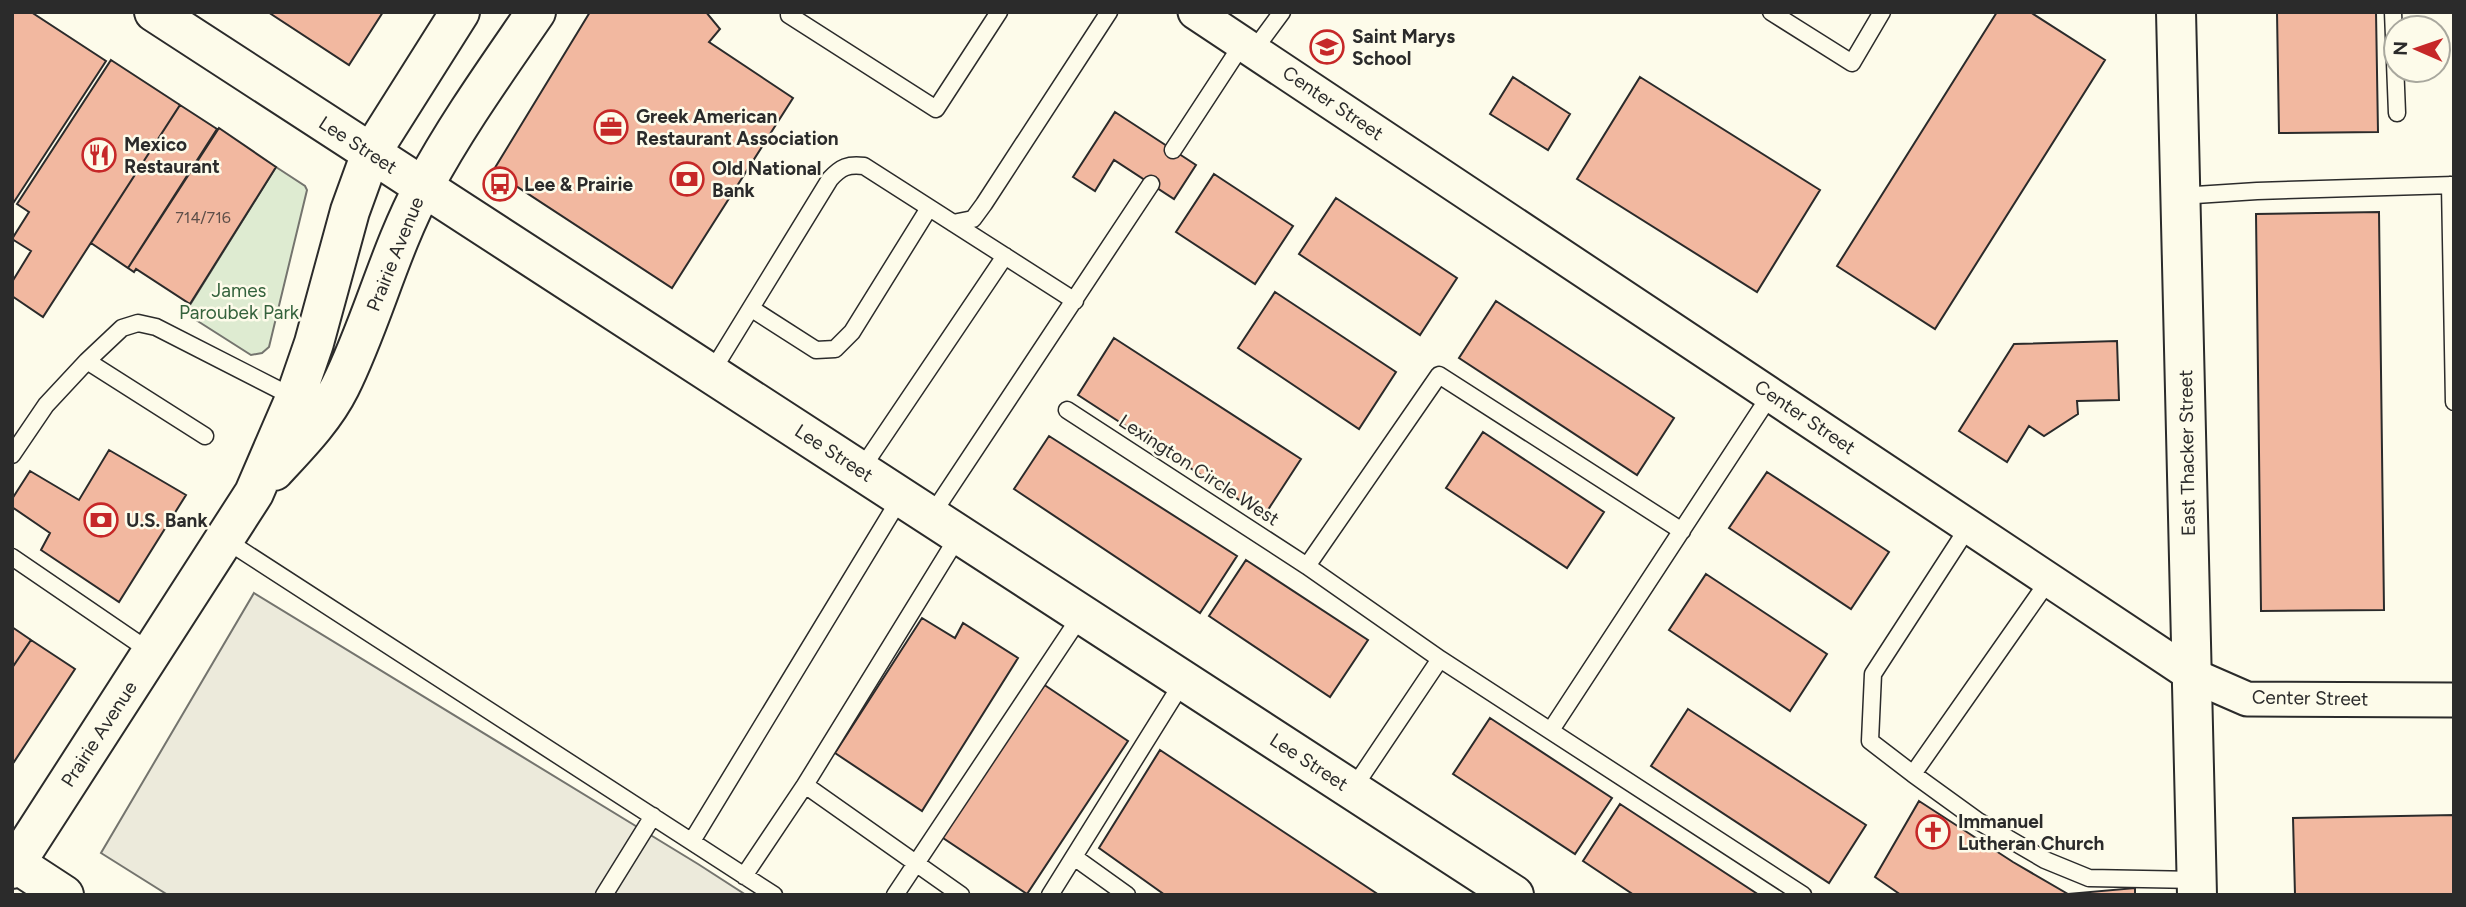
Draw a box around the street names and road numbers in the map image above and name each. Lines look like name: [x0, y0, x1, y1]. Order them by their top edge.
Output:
street label: Center Street: [1278, 61, 1388, 145]
street label: Lee Street: [315, 111, 401, 179]
street label: Prairie Avenue: [362, 193, 428, 315]
street label: East Thacker Street: [2174, 370, 2200, 536]
street label: Center Street: [1750, 375, 1860, 459]
street label: Lexington Circle West: [1114, 410, 1284, 530]
street label: Lee Street: [791, 419, 877, 487]
street label: Prairie Avenue: [56, 677, 142, 791]
street label: Center Street: [2252, 685, 2368, 711]
street label: Lee Street: [1266, 728, 1352, 796]

